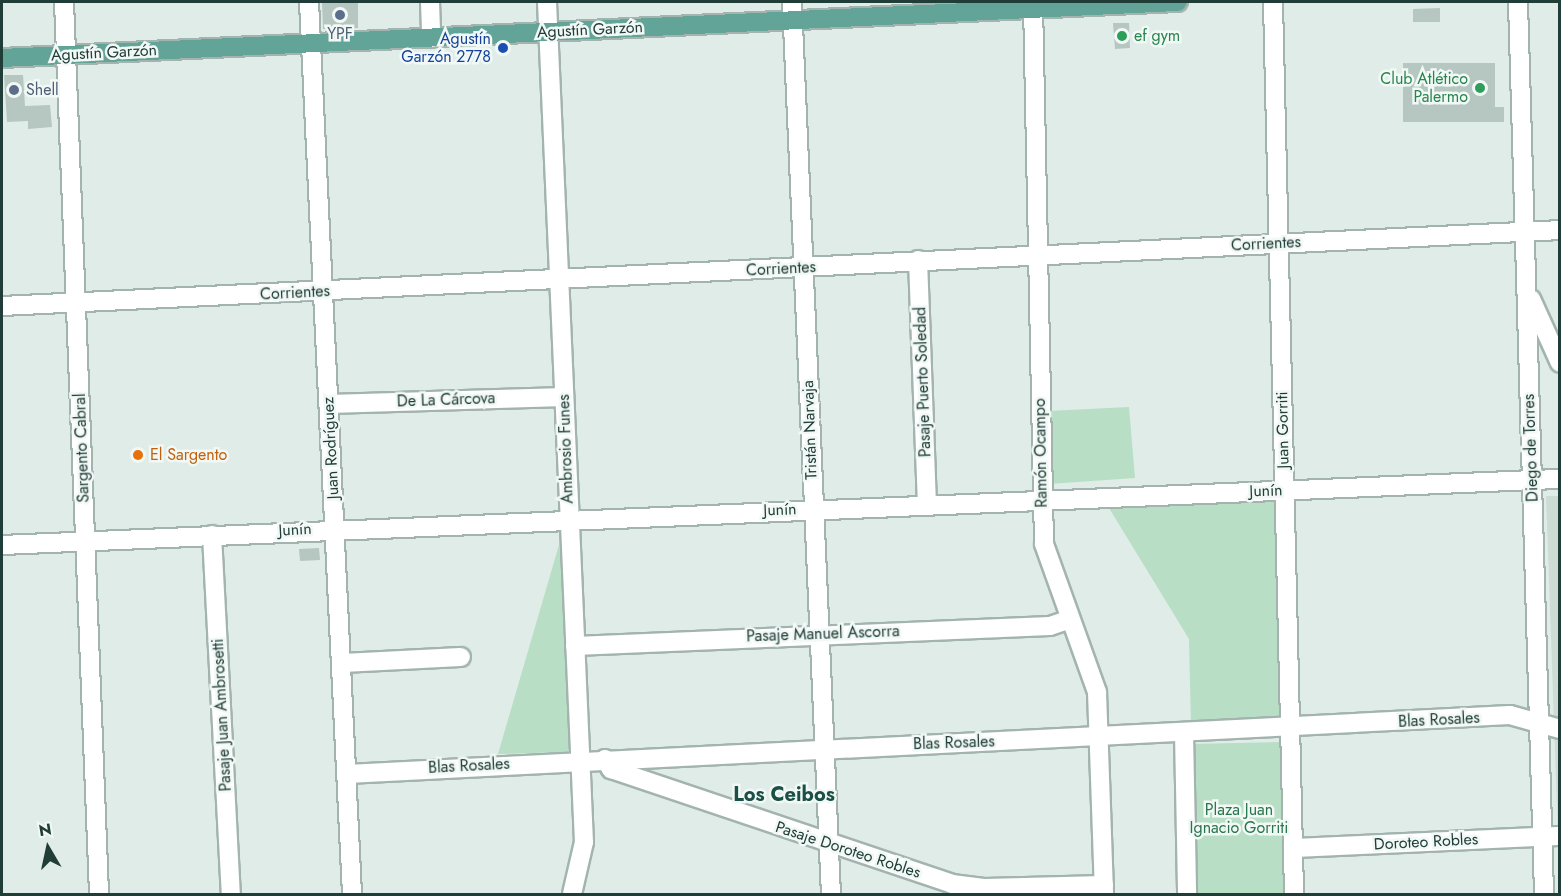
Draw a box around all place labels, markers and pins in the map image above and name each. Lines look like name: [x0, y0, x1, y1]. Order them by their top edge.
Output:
marker: YPF: [333, 8, 347, 22]
place label: YPF: [327, 24, 353, 44]
place label: ef gym: [1134, 26, 1180, 46]
place label: Agustín Garzón 2778: [401, 29, 491, 67]
marker: ef gym: [1115, 29, 1129, 43]
marker: Agustín Garzón 2778: [496, 41, 510, 55]
place label: Club Atlético Palermo: [1380, 69, 1468, 107]
place label: Shell: [26, 80, 59, 100]
marker: Club Atlético Palermo: [1473, 81, 1487, 95]
marker: Shell: [7, 83, 21, 97]
place label: El Sargento: [150, 445, 227, 465]
marker: El Sargento: [131, 448, 145, 462]

